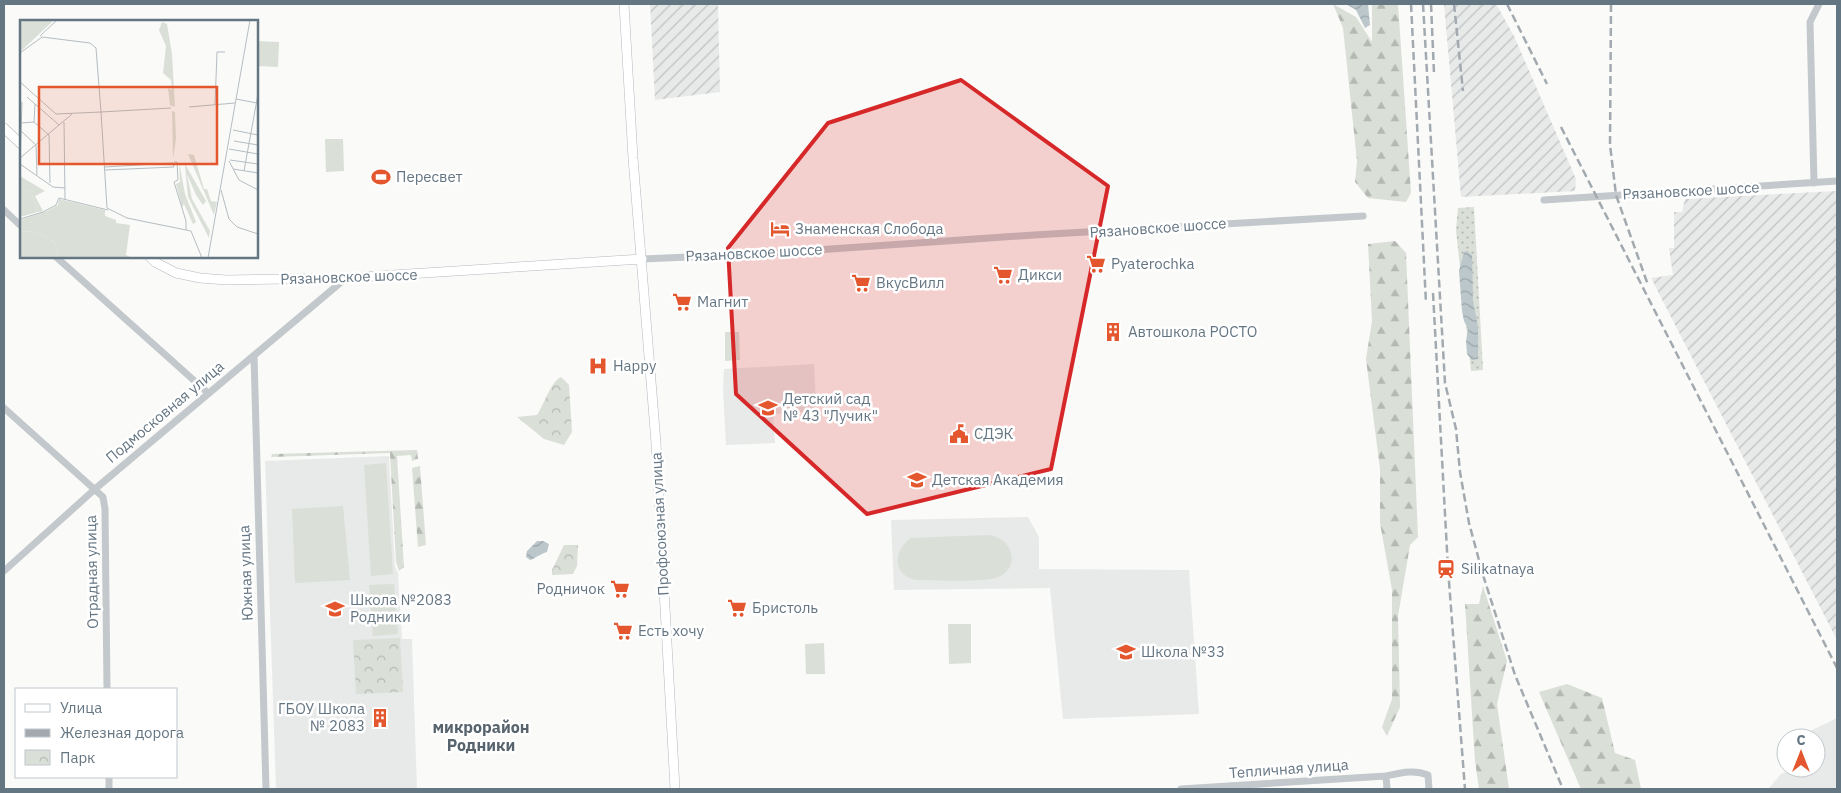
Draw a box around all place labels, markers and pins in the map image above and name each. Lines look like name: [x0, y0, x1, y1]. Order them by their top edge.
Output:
sports icon: Пересвет: [370, 166, 392, 188]
place label: Пересвет: [396, 167, 463, 186]
hotel icon: Знаменская Слобода: [769, 218, 791, 240]
place label: Знаменская Слобода: [795, 219, 944, 238]
supermarket icon: Pyaterochka: [1085, 253, 1107, 275]
place label: Pyaterochka: [1111, 254, 1195, 273]
supermarket icon: Дикси: [992, 264, 1014, 286]
place label: Дикси: [1018, 265, 1062, 284]
supermarket icon: ВкусВилл: [850, 272, 872, 294]
place label: ВкусВилл: [876, 273, 944, 292]
supermarket icon: Магнит: [671, 291, 693, 313]
place label: Магнит: [697, 292, 748, 311]
building icon: Автошкола РОСТО: [1102, 321, 1124, 343]
place label: Автошкола РОСТО: [1128, 322, 1257, 341]
hospital icon: Happy: [587, 355, 609, 377]
place label: Happy: [613, 356, 657, 375]
place label: Детский сад № 43 "Лучик": [783, 389, 878, 425]
school or university icon: Детский сад № 43 "Лучик": [757, 397, 779, 419]
public building icon: СДЭК: [948, 423, 970, 445]
place label: СДЭК: [974, 424, 1014, 443]
school or university icon: Детская Академия: [906, 469, 928, 491]
place label: Детская Академия: [932, 470, 1064, 489]
station icon: Silikatnaya: [1435, 558, 1457, 580]
place label: Silikatnaya: [1461, 559, 1534, 578]
supermarket icon: Родничок: [609, 578, 631, 600]
place label: Родничок: [537, 579, 605, 598]
place label: Школа №2083 Родники: [350, 590, 452, 626]
supermarket icon: Бристоль: [726, 597, 748, 619]
school or university icon: Школа №2083 Родники: [324, 598, 346, 620]
place label: Бристоль: [752, 598, 818, 617]
supermarket icon: Есть хочу: [612, 620, 634, 642]
place label: Есть хочу: [638, 621, 705, 640]
school or university icon: Школа №33: [1115, 641, 1137, 663]
place label: Школа №33: [1141, 642, 1225, 661]
place label: ГБОУ Школа № 2083: [278, 699, 365, 735]
building icon: ГБОУ Школа № 2083: [369, 707, 391, 729]

